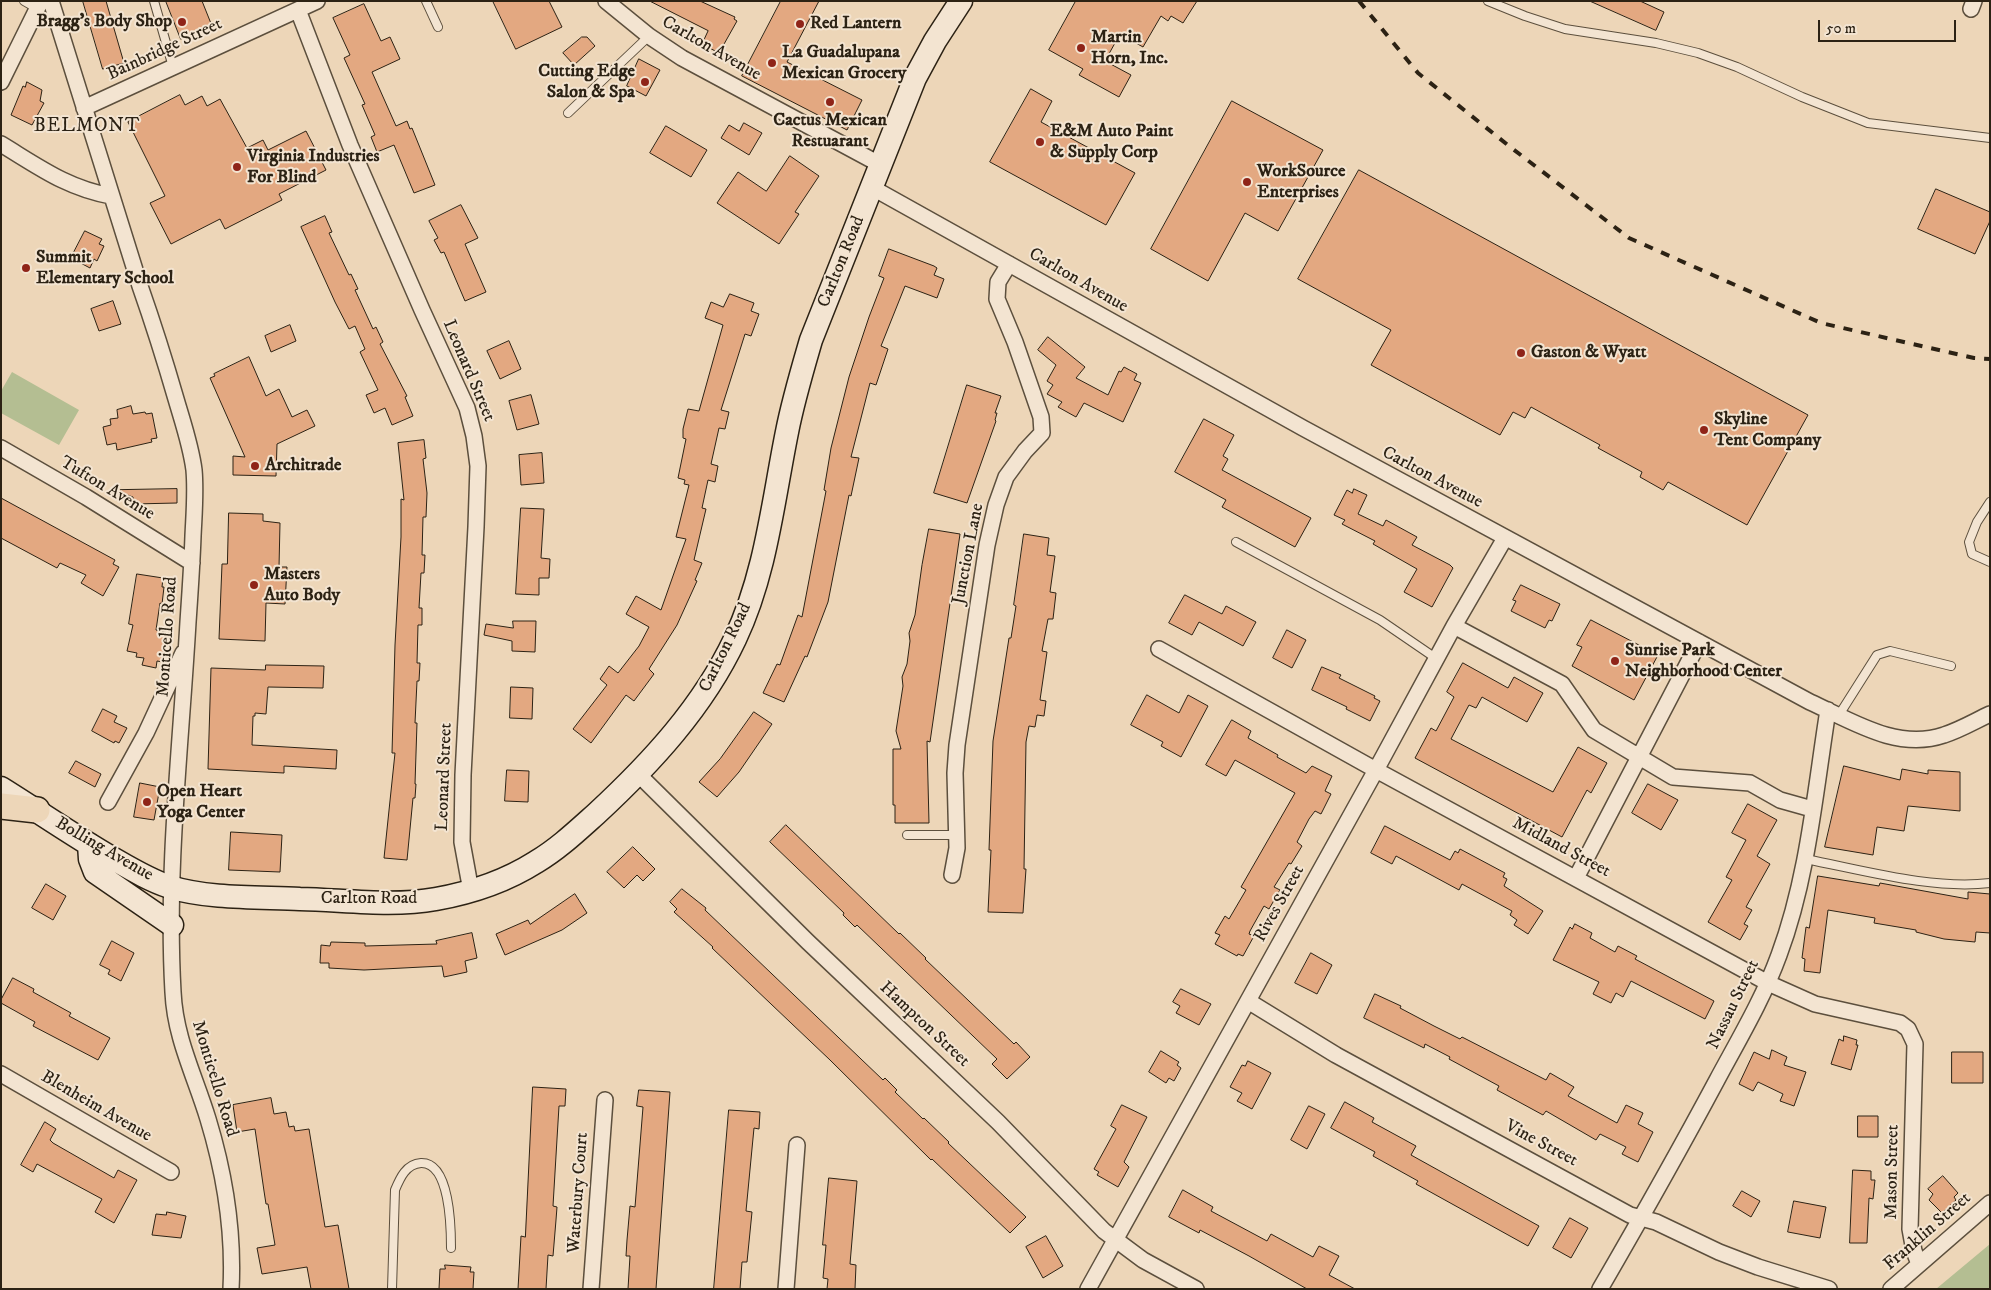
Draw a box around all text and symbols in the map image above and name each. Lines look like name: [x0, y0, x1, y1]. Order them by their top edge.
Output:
scale bar: [1821, 10, 1958, 42]
place label: Bragg's Body Shop: [36, 11, 172, 33]
street label: Carlton Avenue: [657, 12, 765, 86]
place label: Red Lantern: [810, 13, 901, 35]
street label: Bainbridge Street: [104, 14, 226, 86]
marker: Bragg's Body Shop: [176, 16, 188, 28]
marker: Red Lantern: [794, 18, 806, 30]
text: 50 m: [1826, 19, 1856, 38]
place label: Martin Horn, Inc.: [1091, 27, 1168, 70]
place label: La Guadalupana Mexican Grocery: [782, 42, 906, 84]
marker: Martin Horn, Inc.: [1075, 42, 1087, 54]
marker: La Guadalupana Mexican Grocery: [766, 57, 778, 69]
place label: Cutting Edge Salon & Spa: [538, 61, 635, 104]
marker: Cutting Edge Salon & Spa: [639, 76, 651, 88]
marker: Cactus Mexican Restuarant: [824, 96, 836, 108]
place label: Cactus Mexican Restuarant: [773, 110, 887, 152]
district label: BELMONT: [33, 116, 141, 138]
place label: E&M Auto Paint & Supply Corp: [1050, 121, 1173, 163]
marker: E&M Auto Paint & Supply Corp: [1034, 136, 1046, 148]
place label: Virginia Industries For Blind: [247, 146, 380, 188]
marker: Virginia Industries For Blind: [231, 161, 243, 173]
place label: WorkSource Enterprises: [1257, 161, 1345, 203]
marker: WorkSource Enterprises: [1241, 176, 1253, 188]
street label: Carlton Road: [814, 213, 870, 311]
street label: Carlton Avenue: [1024, 244, 1132, 318]
place label: Summit Elementary School: [36, 247, 174, 290]
marker: Summit Elementary School: [20, 262, 32, 274]
street label: Leonard Street: [437, 317, 499, 425]
place label: Gaston & Wyatt: [1531, 342, 1647, 364]
marker: Gaston & Wyatt: [1515, 347, 1527, 359]
place label: Skyline Tent Company: [1714, 409, 1821, 452]
marker: Skyline Tent Company: [1698, 424, 1710, 436]
street label: Carlton Avenue: [1378, 442, 1486, 514]
street label: Tufton Avenue: [56, 452, 158, 526]
place label: Architrade: [265, 455, 341, 477]
marker: Architrade: [249, 460, 261, 472]
street label: Junction Lane: [949, 502, 989, 606]
place label: Masters Auto Body: [264, 564, 340, 606]
street label: Monticello Road: [153, 576, 183, 698]
marker: Masters Auto Body: [248, 579, 260, 591]
street label: Carlton Road: [695, 600, 757, 696]
place label: Sunrise Park Neighborhood Center: [1625, 640, 1782, 682]
marker: Sunrise Park Neighborhood Center: [1609, 655, 1621, 667]
street label: Leonard Street: [432, 723, 458, 831]
place label: Open Heart Yoga Center: [157, 781, 245, 824]
marker: Open Heart Yoga Center: [141, 796, 153, 808]
street label: Bolling Avenue: [51, 813, 157, 887]
street label: Midland Street: [1508, 813, 1614, 883]
street label: Rives Street: [1250, 862, 1310, 946]
street label: Carlton Road: [321, 888, 417, 910]
street label: Nassau Street: [1703, 957, 1765, 1053]
street label: Hampton Street: [874, 978, 974, 1072]
street label: Monticello Road: [186, 1018, 242, 1140]
street label: Blenheim Avenue: [37, 1067, 155, 1147]
street label: Vine Street: [1501, 1116, 1581, 1172]
street label: Mason Street: [1881, 1124, 1905, 1220]
street label: Waterbury Court: [564, 1132, 594, 1254]
street label: Franklin Street: [1880, 1188, 1976, 1276]

